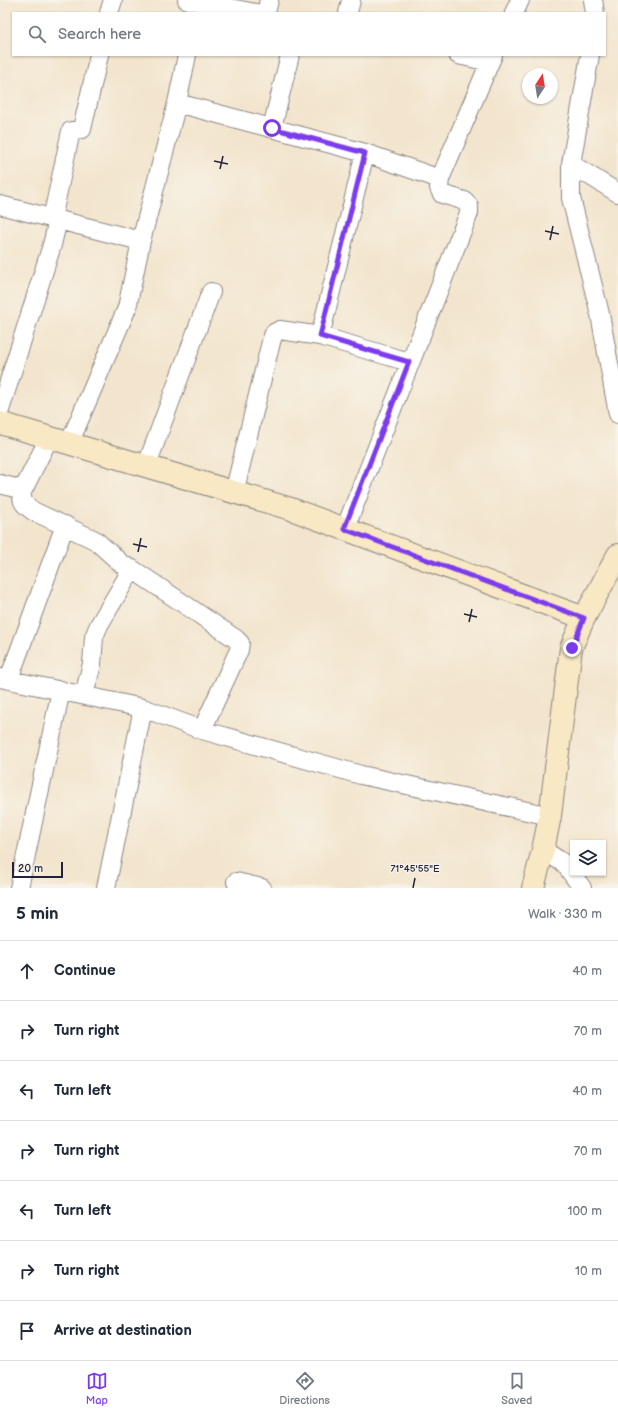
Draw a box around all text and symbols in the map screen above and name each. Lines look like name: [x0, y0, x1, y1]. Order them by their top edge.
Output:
search box: [12, 12, 606, 56]
icon: search: [26, 23, 48, 45]
text: Search here: [58, 25, 141, 44]
north arrow: [522, 68, 558, 104]
route start: [263, 119, 281, 137]
route end: [563, 639, 581, 657]
map controls: [570, 840, 606, 876]
button: layers: [570, 840, 606, 876]
scale bar: [12, 860, 63, 879]
text: 20 m: [18, 862, 43, 875]
text: 71°45'55"E: [390, 863, 440, 875]
text: 5 min: [16, 904, 59, 924]
text: Walk · 330 m: [528, 906, 602, 922]
icon: ahead: [16, 960, 38, 982]
text: Continue: [54, 961, 116, 980]
text: 40 m: [572, 963, 602, 979]
icon: right: [16, 1020, 38, 1042]
text: Turn right: [54, 1021, 119, 1040]
text: 70 m: [574, 1023, 602, 1039]
icon: left: [16, 1080, 38, 1102]
text: Turn left: [54, 1081, 111, 1100]
text: 40 m: [572, 1083, 602, 1099]
icon: right: [16, 1140, 38, 1162]
text: Turn right: [54, 1141, 119, 1160]
text: 70 m: [574, 1143, 602, 1159]
icon: left: [16, 1200, 38, 1222]
text: Turn left: [54, 1201, 111, 1220]
text: 100 m: [567, 1203, 602, 1219]
icon: right: [16, 1260, 38, 1282]
text: Turn right: [54, 1261, 119, 1280]
text: 10 m: [575, 1263, 602, 1279]
icon: arrive: [16, 1320, 38, 1342]
text: Arrive at destination: [54, 1321, 192, 1340]
tab: Map: [86, 1370, 108, 1407]
tab: Directions: [279, 1370, 330, 1407]
tab: Saved: [501, 1370, 532, 1407]

